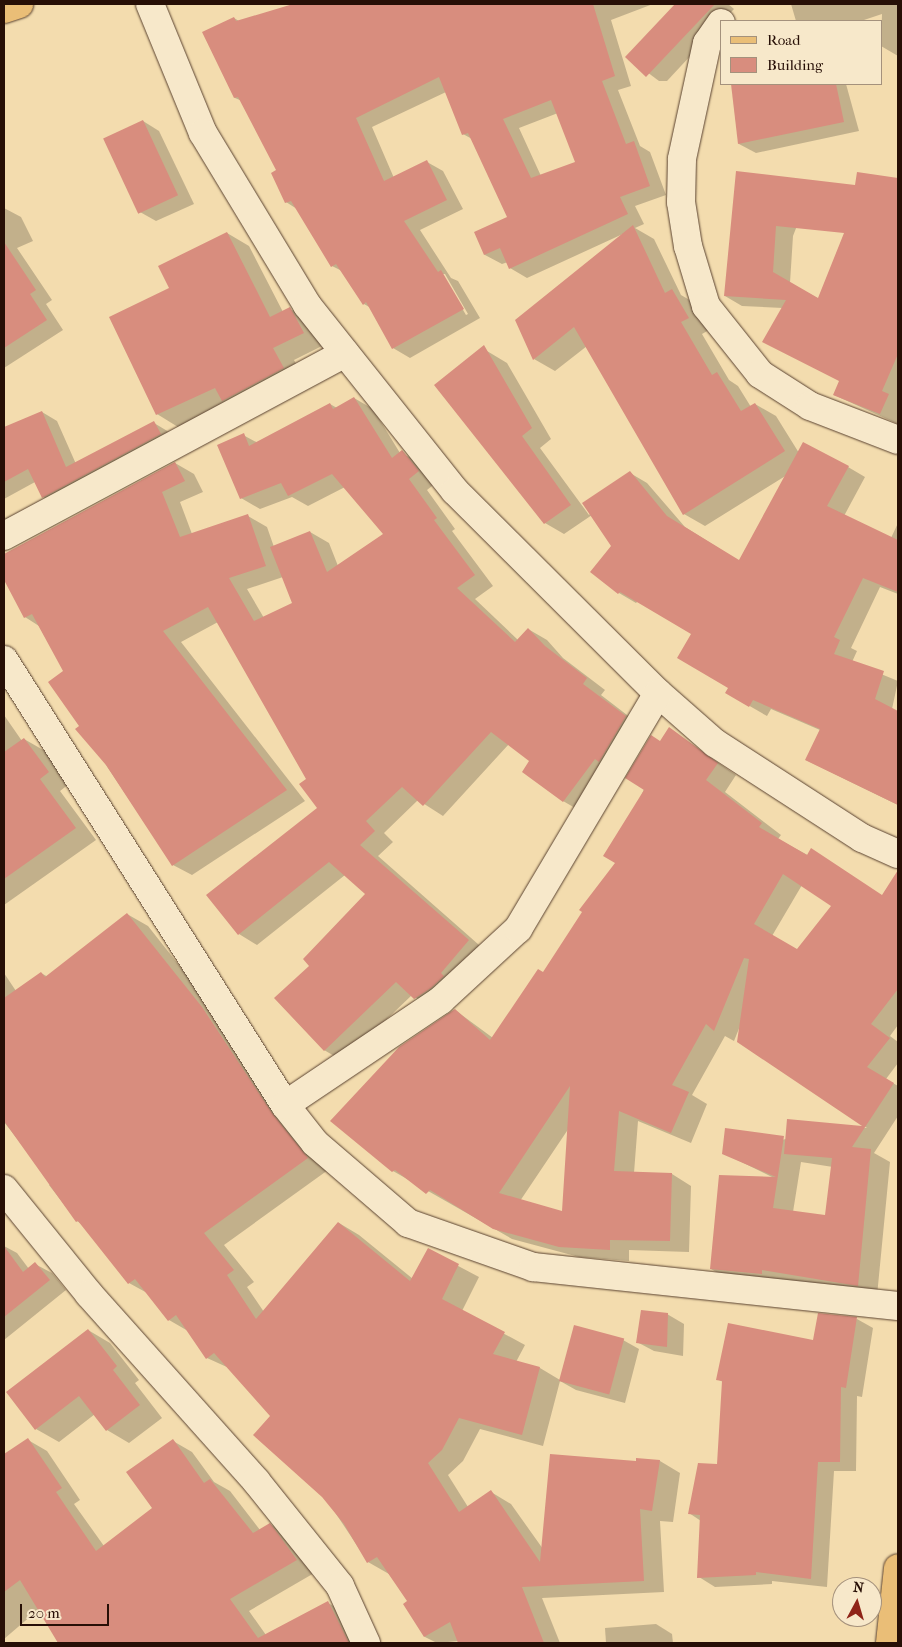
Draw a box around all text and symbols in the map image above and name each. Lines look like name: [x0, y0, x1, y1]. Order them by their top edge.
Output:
legend: [720, 20, 882, 85]
text: Road: [767, 31, 800, 49]
text: Building: [767, 56, 823, 74]
north arrow: [832, 1577, 882, 1627]
text: N: [852, 1579, 865, 1597]
scale bar: [22, 1594, 111, 1626]
text: 20 m: [28, 1604, 60, 1622]

